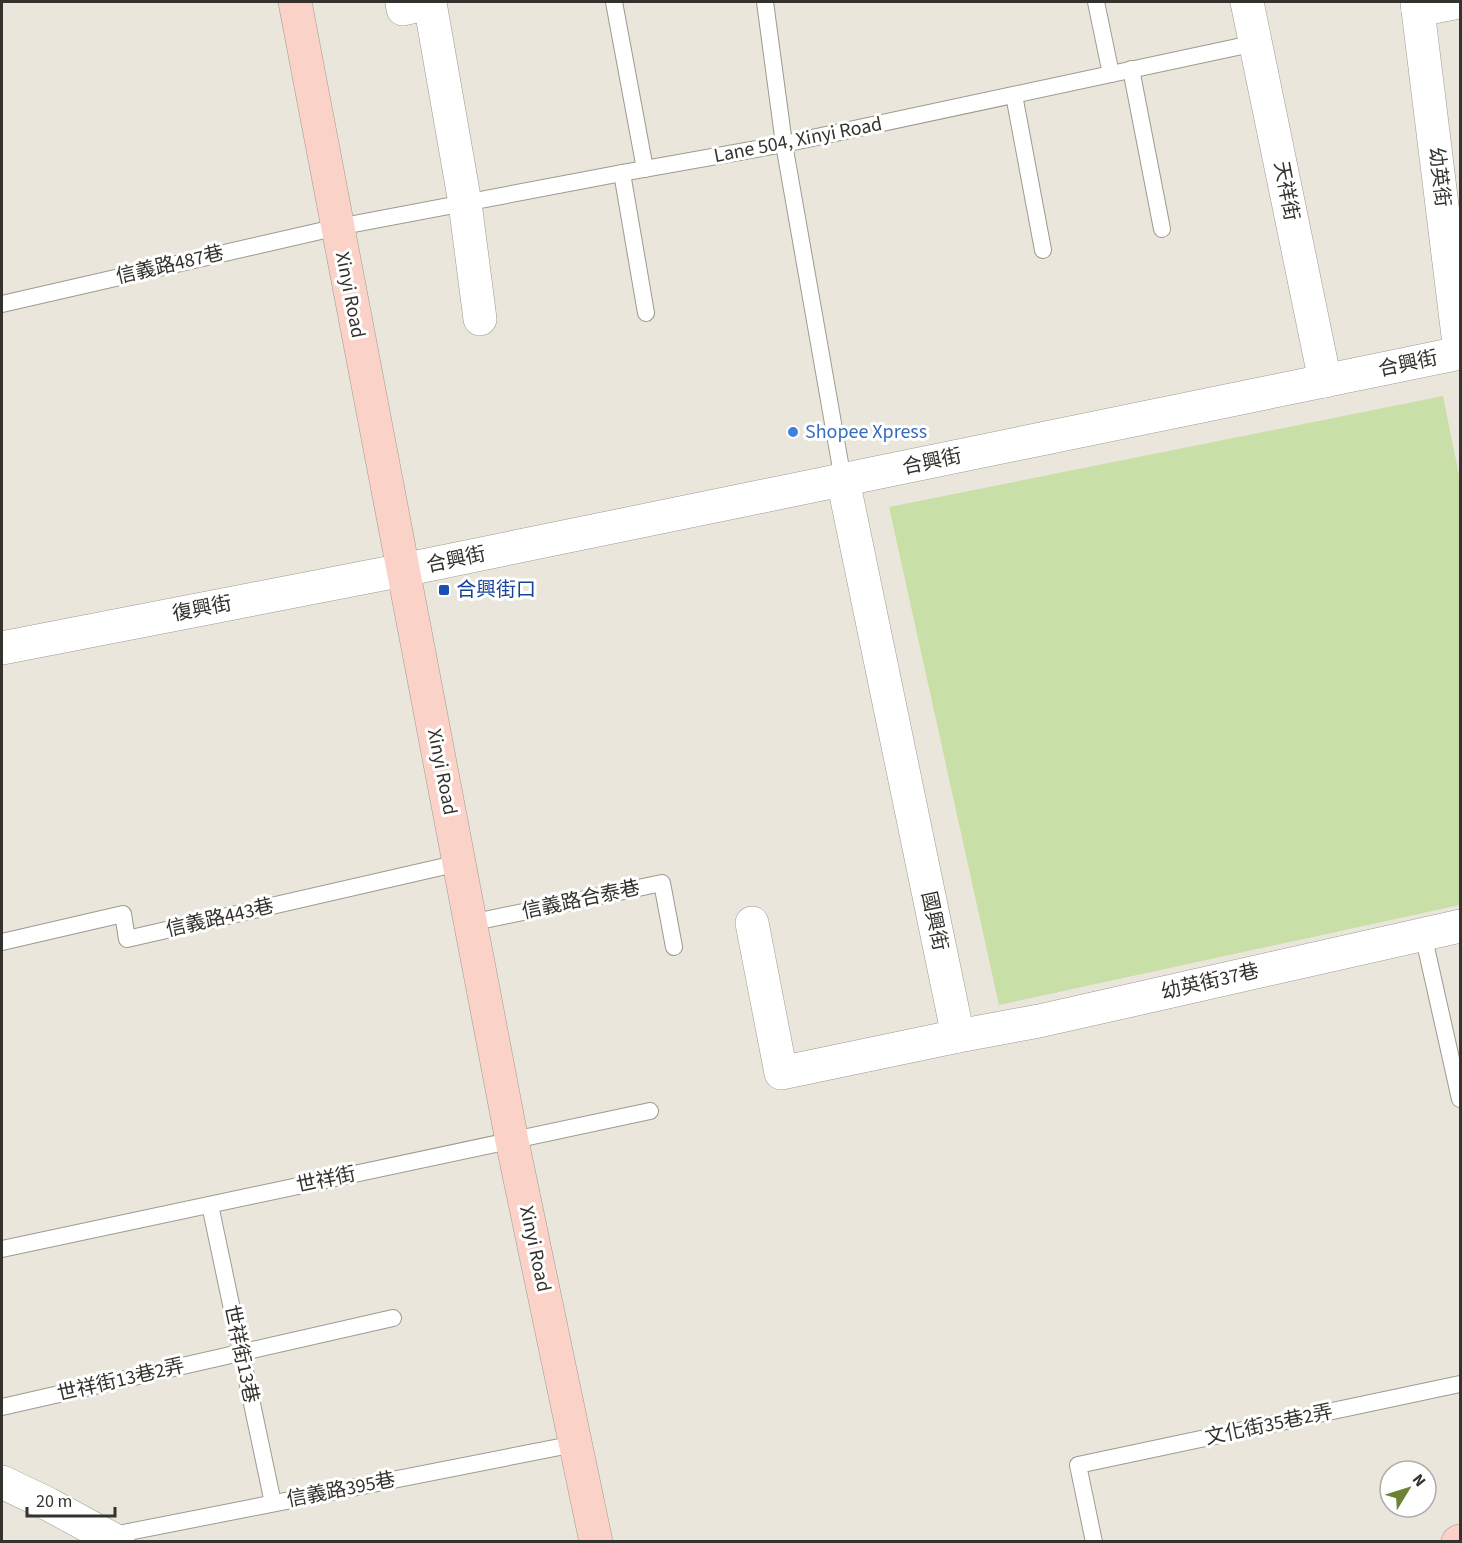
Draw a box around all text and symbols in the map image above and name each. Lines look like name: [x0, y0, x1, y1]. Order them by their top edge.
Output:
street label: Lane 504, Xinyi Road: [712, 110, 884, 170]
street label: 幼英街: [1421, 146, 1457, 208]
street label: 天祥街: [1267, 159, 1305, 223]
street label: 信義路487巷: [113, 239, 227, 291]
street label: Xinyi Road: [328, 249, 372, 341]
street label: 合興街: [1376, 344, 1440, 384]
place label: Shopee Xpress: [805, 418, 927, 446]
marker: Shopee Xpress: [786, 425, 800, 439]
street label: 合興街: [900, 442, 964, 482]
street label: 合興街: [424, 540, 488, 580]
place label: 合興街口: [456, 576, 536, 604]
marker: 合興街口: [437, 583, 451, 597]
street label: 復興街: [170, 590, 234, 628]
street label: Xinyi Road: [420, 726, 464, 818]
street label: 信義路合泰巷: [519, 874, 643, 926]
street label: 國興街: [914, 889, 954, 953]
street label: 信義路443巷: [163, 892, 277, 944]
street label: 幼英街37巷: [1158, 957, 1262, 1007]
street label: 世祥街: [294, 1160, 358, 1200]
street label: Xinyi Road: [512, 1203, 558, 1295]
street label: 世祥街13巷: [217, 1302, 265, 1406]
street label: 世祥街13巷2弄: [55, 1352, 187, 1408]
street label: 文化街35巷2弄: [1203, 1398, 1335, 1452]
north arrow: [1378, 1459, 1438, 1519]
street label: 信義路395巷: [284, 1466, 398, 1514]
text: N: [1407, 1469, 1431, 1491]
scale bar: [27, 1480, 116, 1518]
text: 20 m: [36, 1489, 72, 1514]

